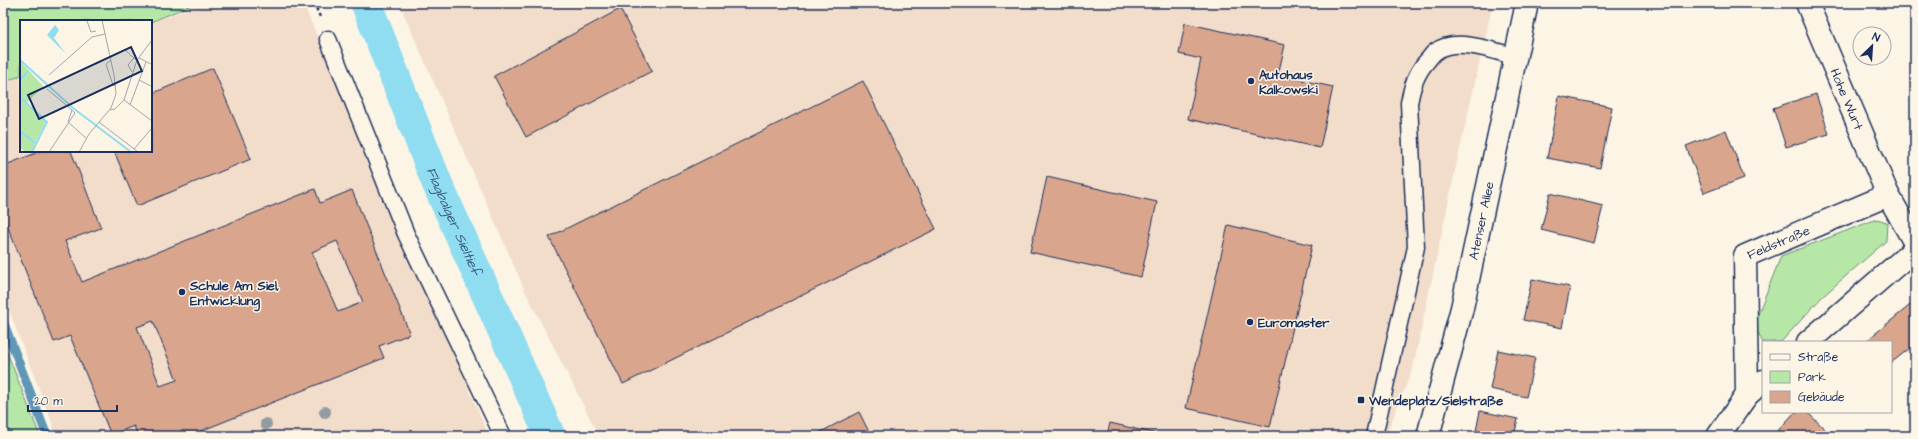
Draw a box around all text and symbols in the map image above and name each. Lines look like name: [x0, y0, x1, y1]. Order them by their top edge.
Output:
inset map: [20, 20, 152, 152]
north arrow: [1852, 26, 1892, 66]
text: N: [1870, 29, 1882, 46]
place label: Autohaus Kalkowski: [1259, 66, 1319, 99]
street label: Hohe Wurt: [1826, 66, 1868, 133]
marker: Autohaus Kalkowski: [1246, 76, 1256, 86]
water label: Flagbalger Sieltief: [421, 164, 487, 280]
street label: Atenser Allee: [1465, 180, 1499, 261]
street label: Feldstraße: [1744, 221, 1813, 264]
place label: Schule Am Siel, Entwicklung: [189, 277, 279, 312]
marker: Schule Am Siel, Entwicklung: [177, 287, 187, 297]
place label: Euromaster: [1258, 314, 1330, 332]
marker: Euromaster: [1245, 317, 1255, 327]
legend: [1762, 341, 1892, 413]
text: Straße: [1798, 349, 1839, 366]
text: Park: [1798, 369, 1826, 386]
scale bar: [28, 387, 117, 413]
text: Gebäude: [1798, 389, 1845, 406]
place label: Wendeplatz/Sielstraße: [1368, 392, 1503, 411]
text: 20 m: [34, 393, 63, 410]
marker: Wendeplatz/Sielstraße: [1356, 395, 1366, 405]

